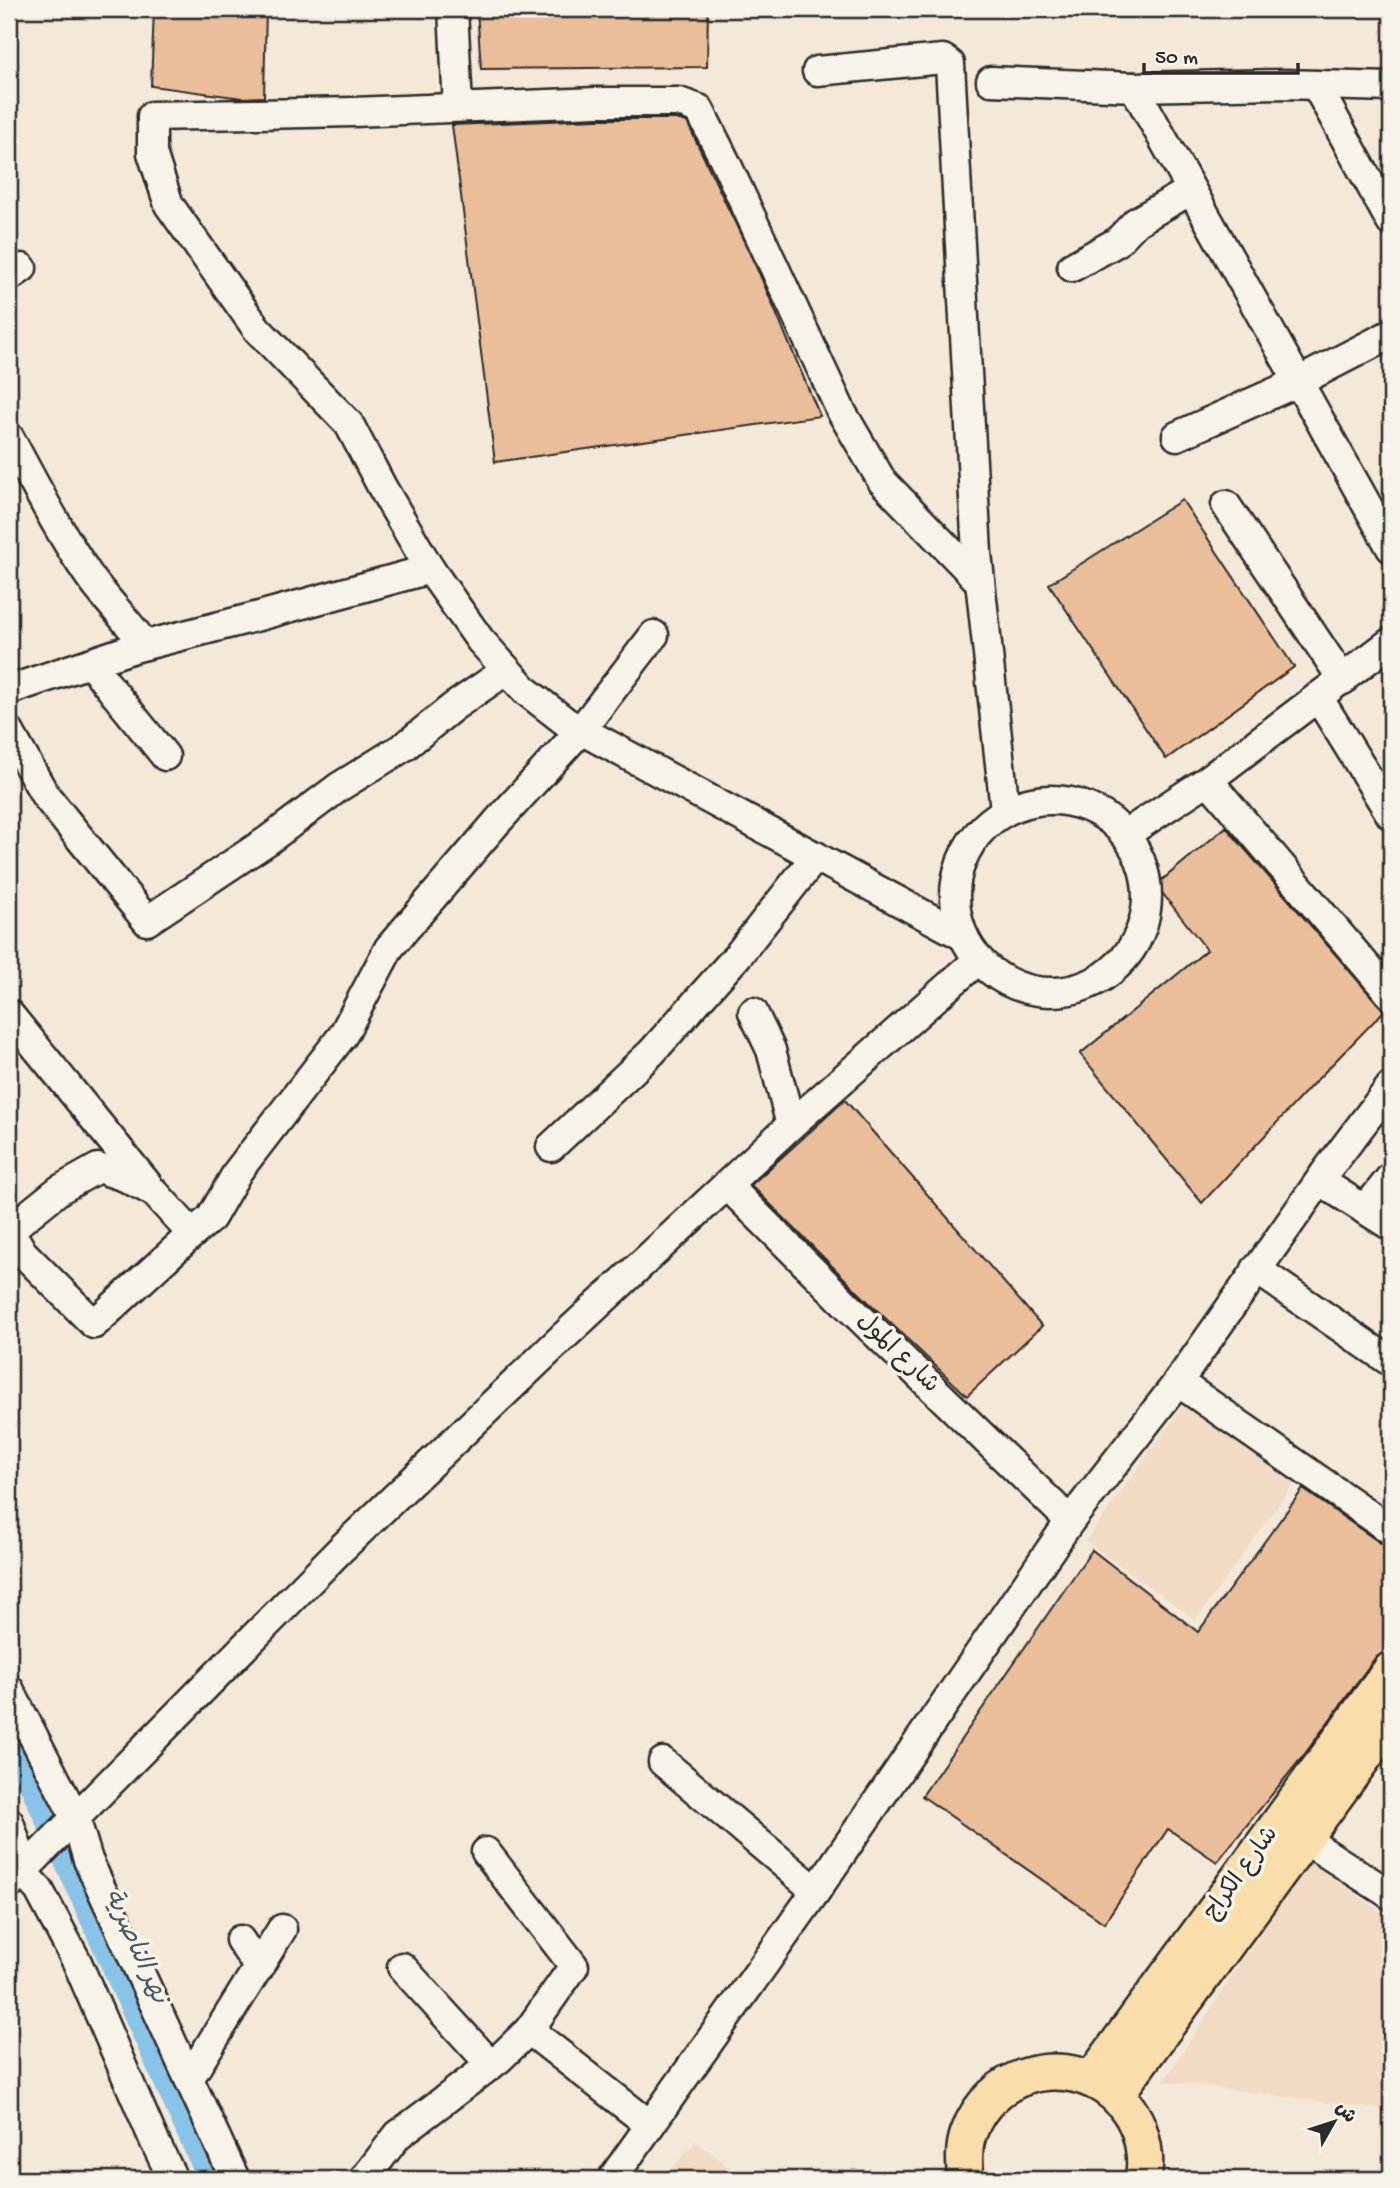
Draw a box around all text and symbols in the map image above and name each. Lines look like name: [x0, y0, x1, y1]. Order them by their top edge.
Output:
scale bar: [1144, 32, 1298, 76]
text: 50 m: [1155, 47, 1198, 72]
street label: شارع المول: [850, 1308, 944, 1400]
street label: شارع الكراج: [1198, 1821, 1286, 1927]
water label: نهر الناصرية: [95, 1884, 175, 2012]
north arrow: [1298, 2086, 1368, 2156]
text: ش: [1329, 2098, 1360, 2129]

